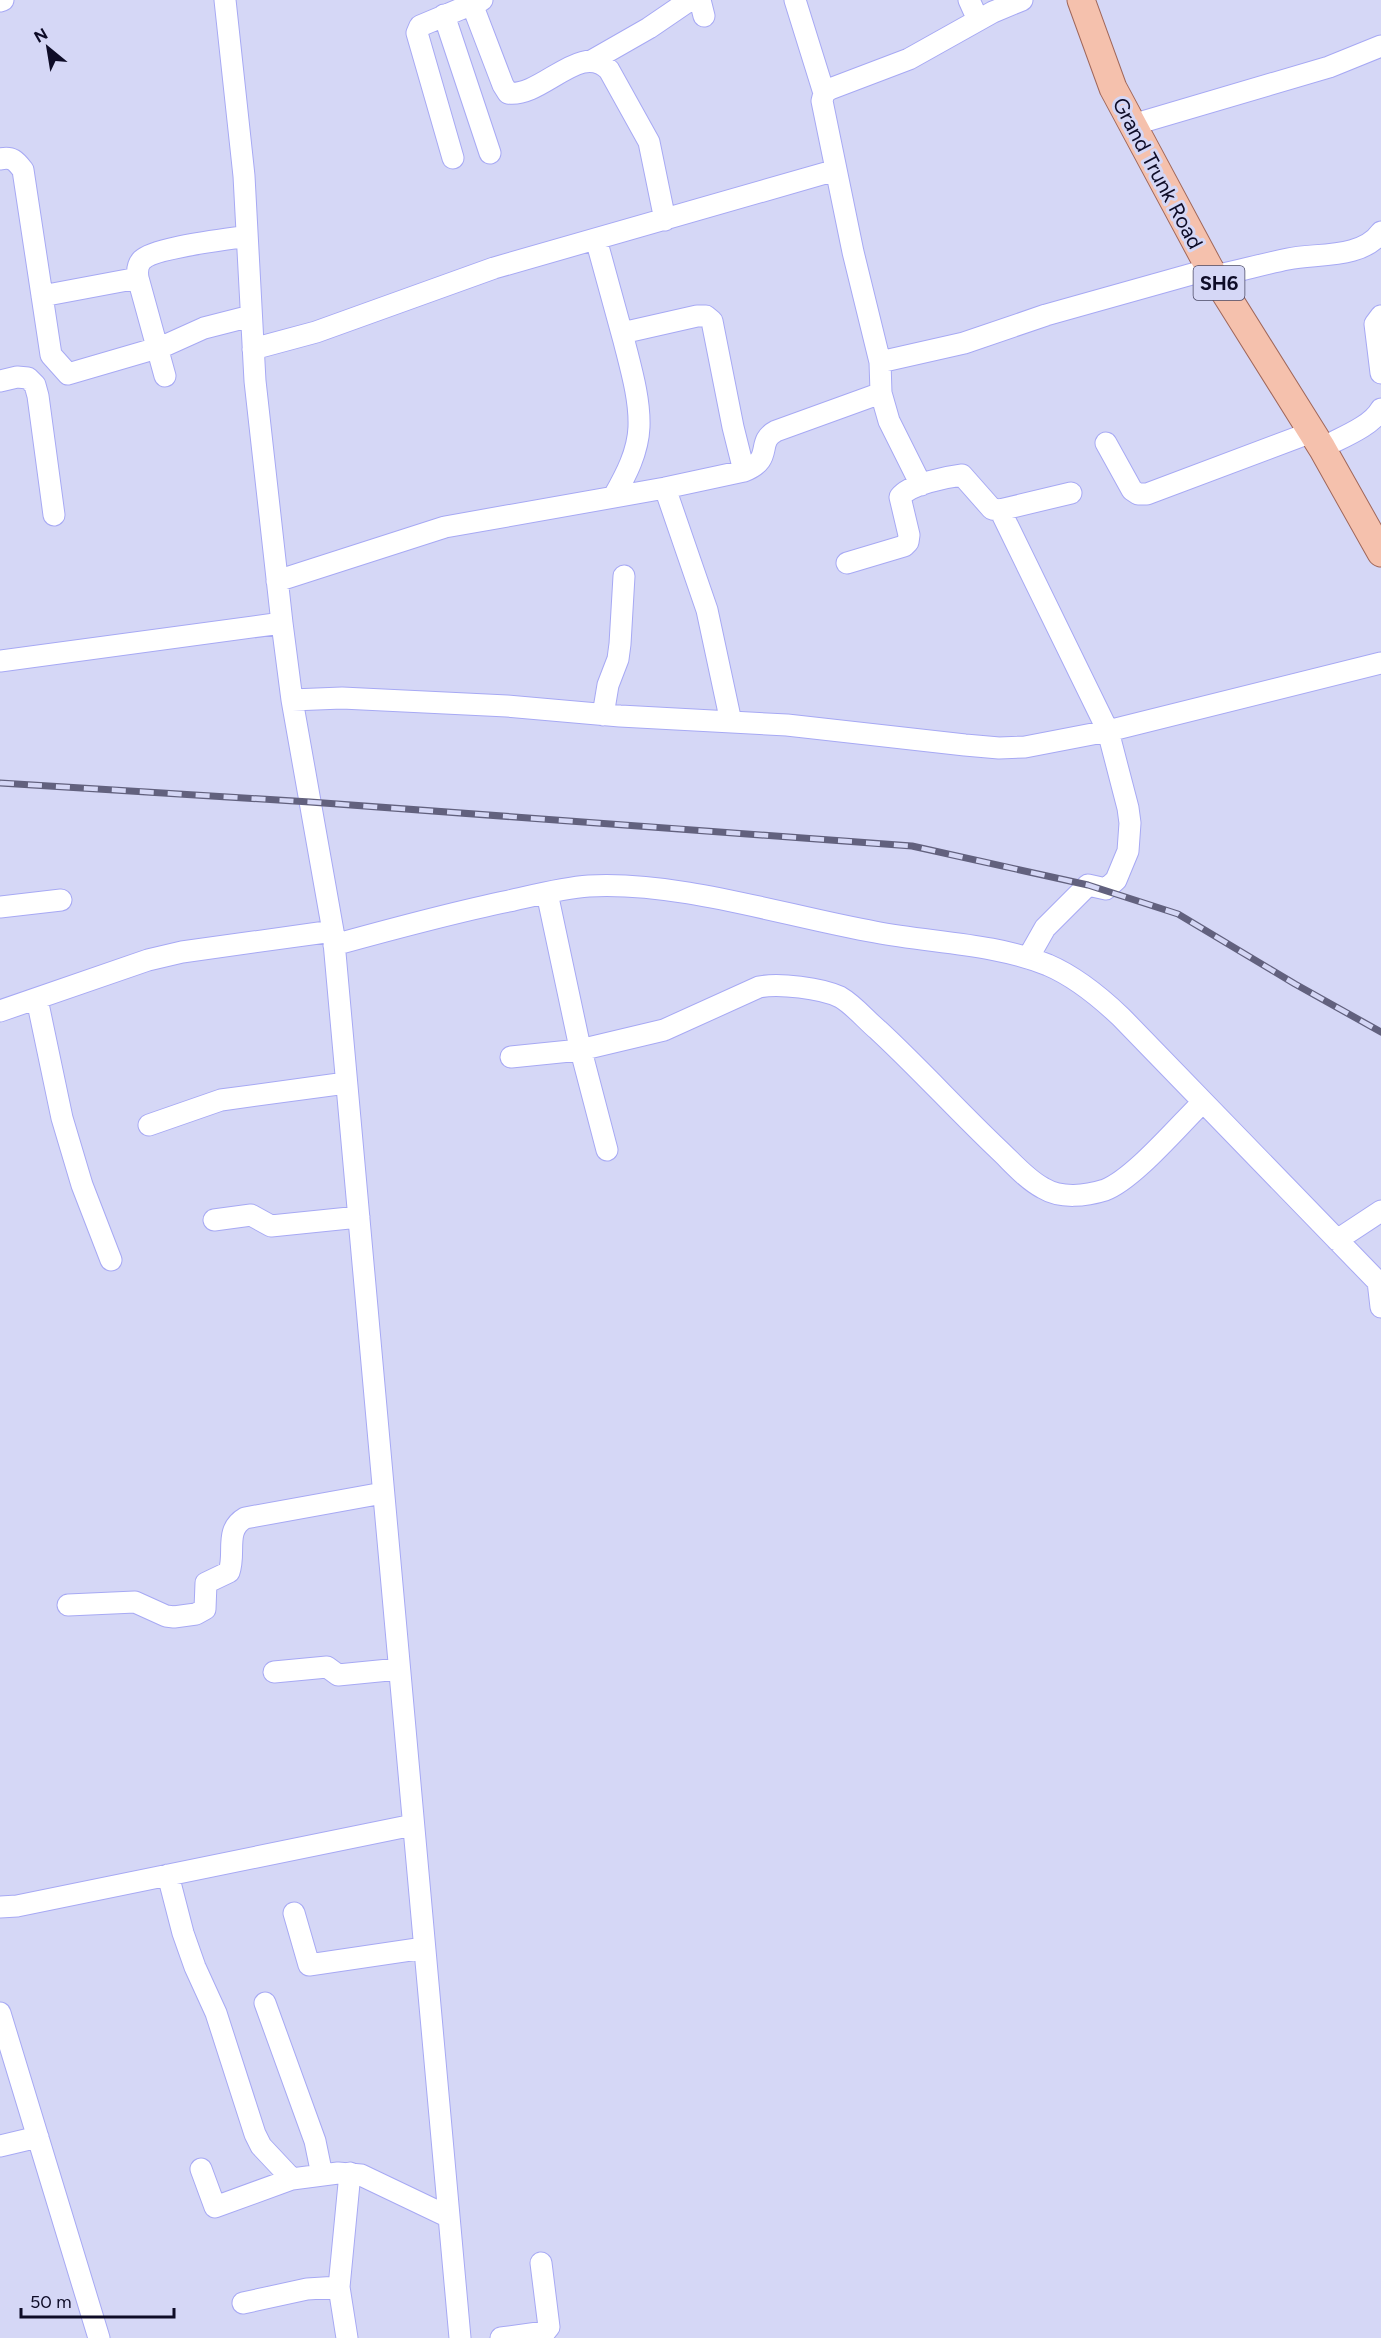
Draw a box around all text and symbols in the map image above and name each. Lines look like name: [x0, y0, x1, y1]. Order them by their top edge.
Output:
north arrow: [18, 18, 78, 78]
text: N: [31, 24, 51, 47]
street label: Grand Trunk Road: [1108, 93, 1208, 253]
road number: SH6: [1194, 266, 1244, 300]
scale bar: [21, 2281, 174, 2319]
text: 50 m: [30, 2291, 72, 2313]

